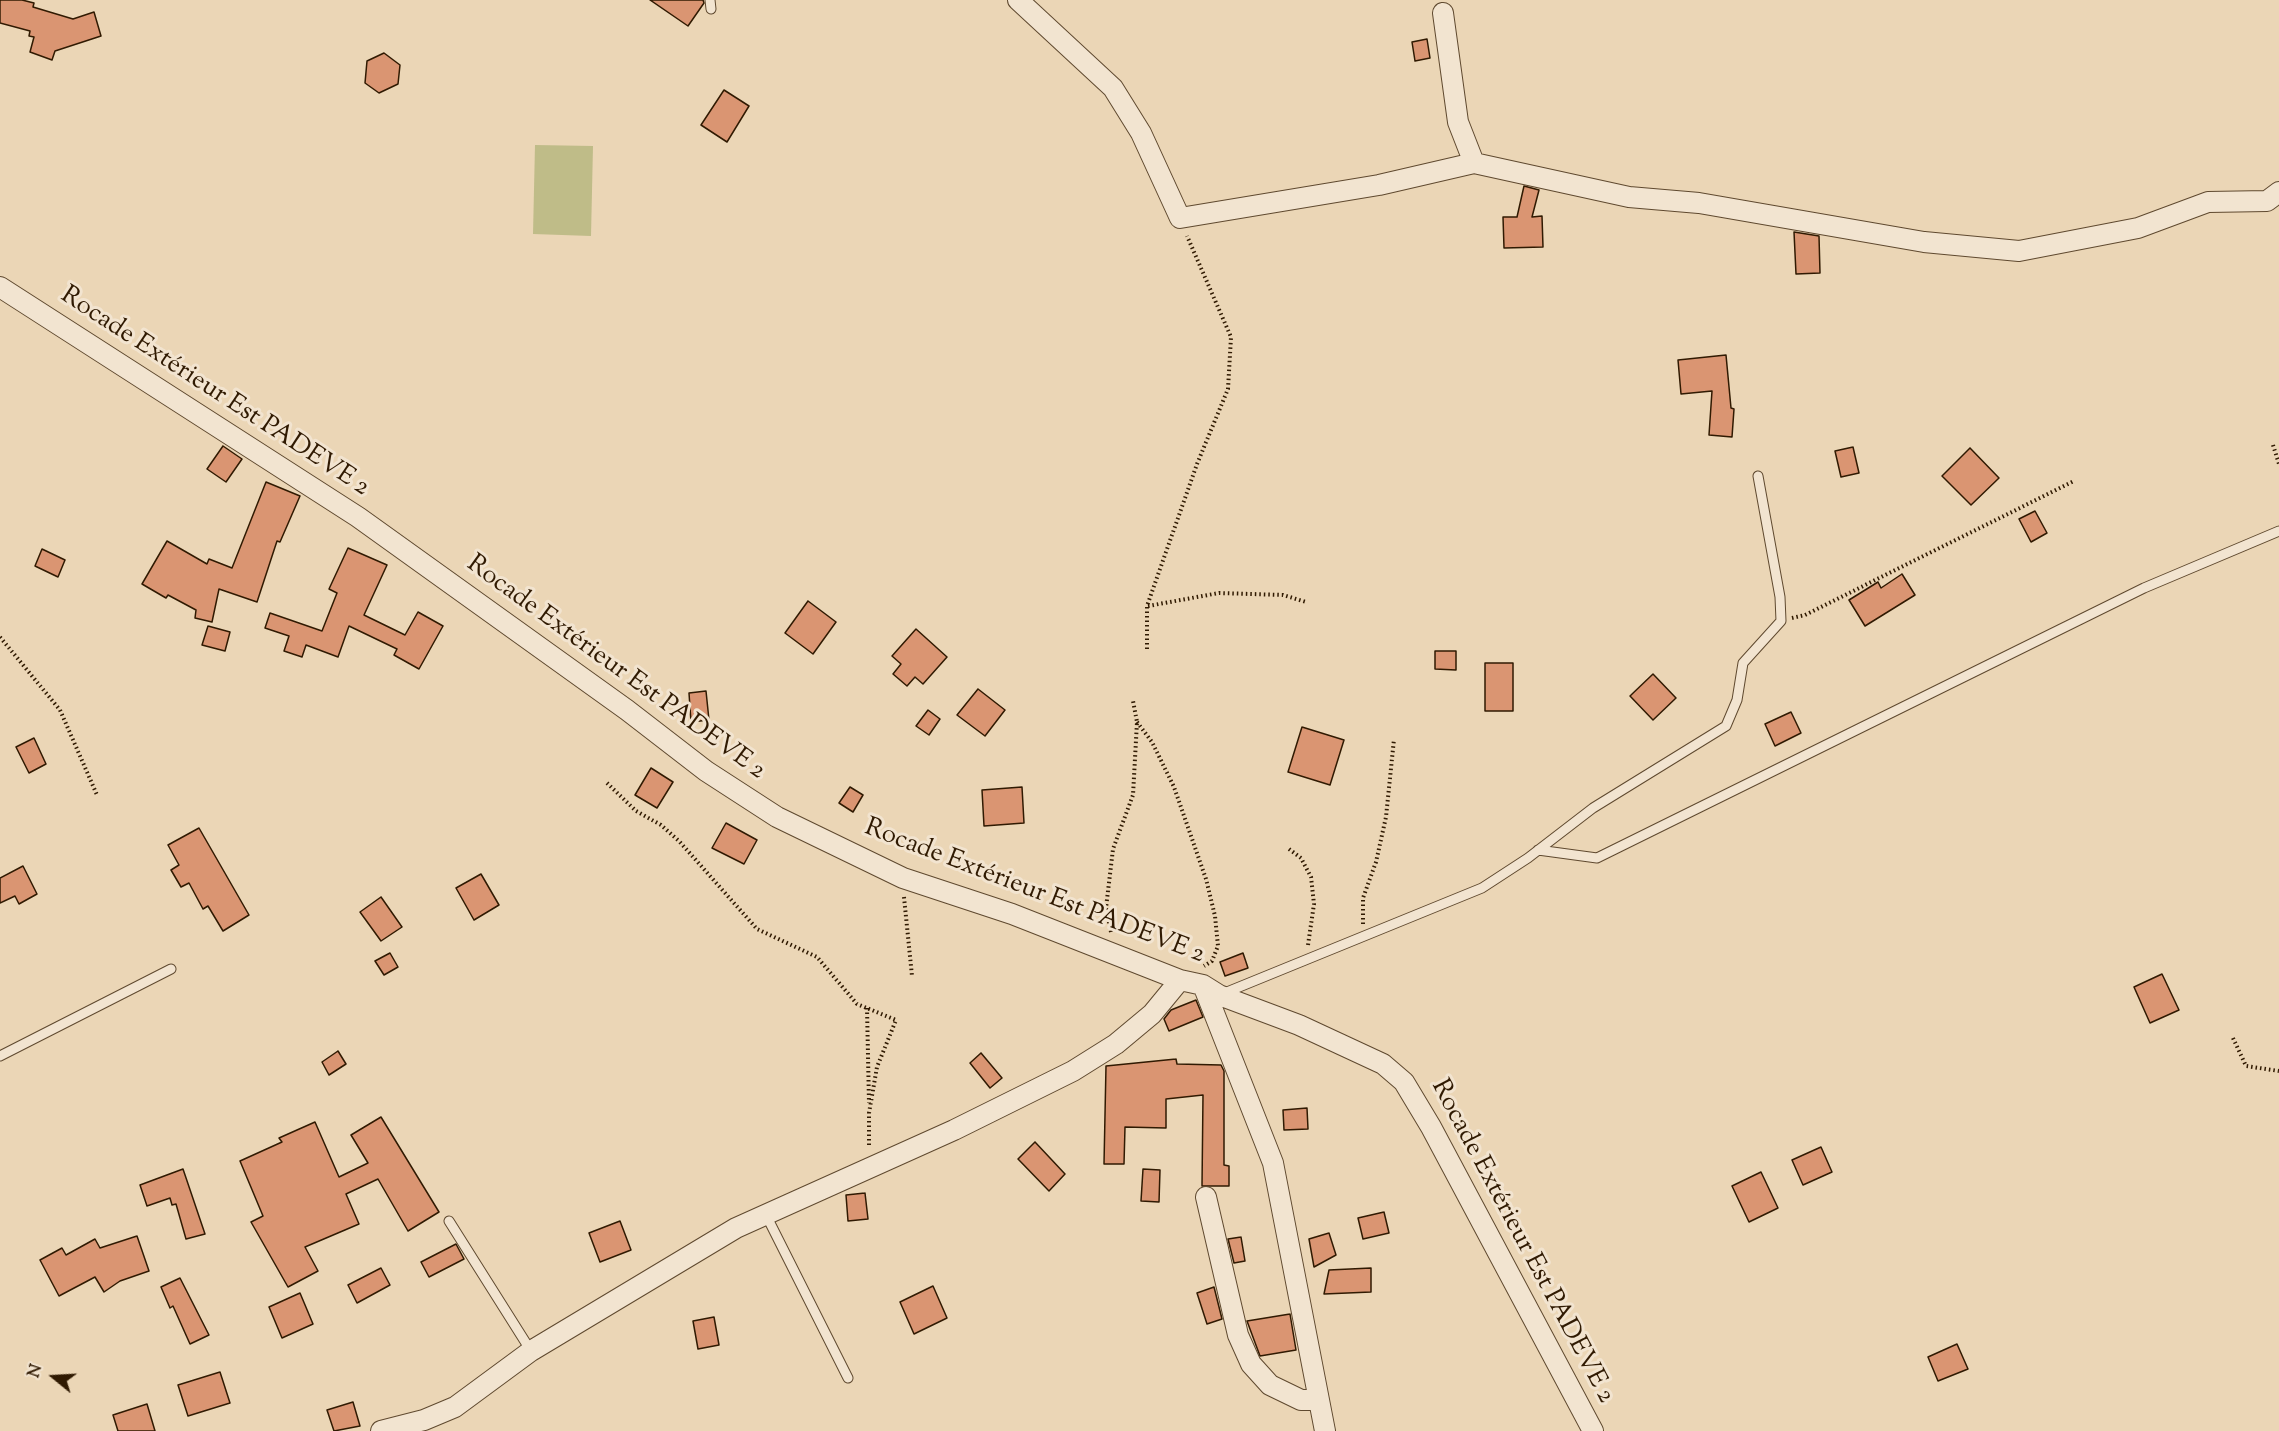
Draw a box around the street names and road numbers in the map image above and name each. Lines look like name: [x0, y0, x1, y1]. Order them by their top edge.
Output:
street label: Rocade Extérieur Est PADEVE 2: [54, 281, 374, 505]
street label: Rocade Extérieur Est PADEVE 2: [459, 550, 771, 788]
street label: Rocade Extérieur Est PADEVE 2: [859, 814, 1209, 972]
street label: Rocade Extérieur Est PADEVE 2: [1422, 1075, 1620, 1409]

